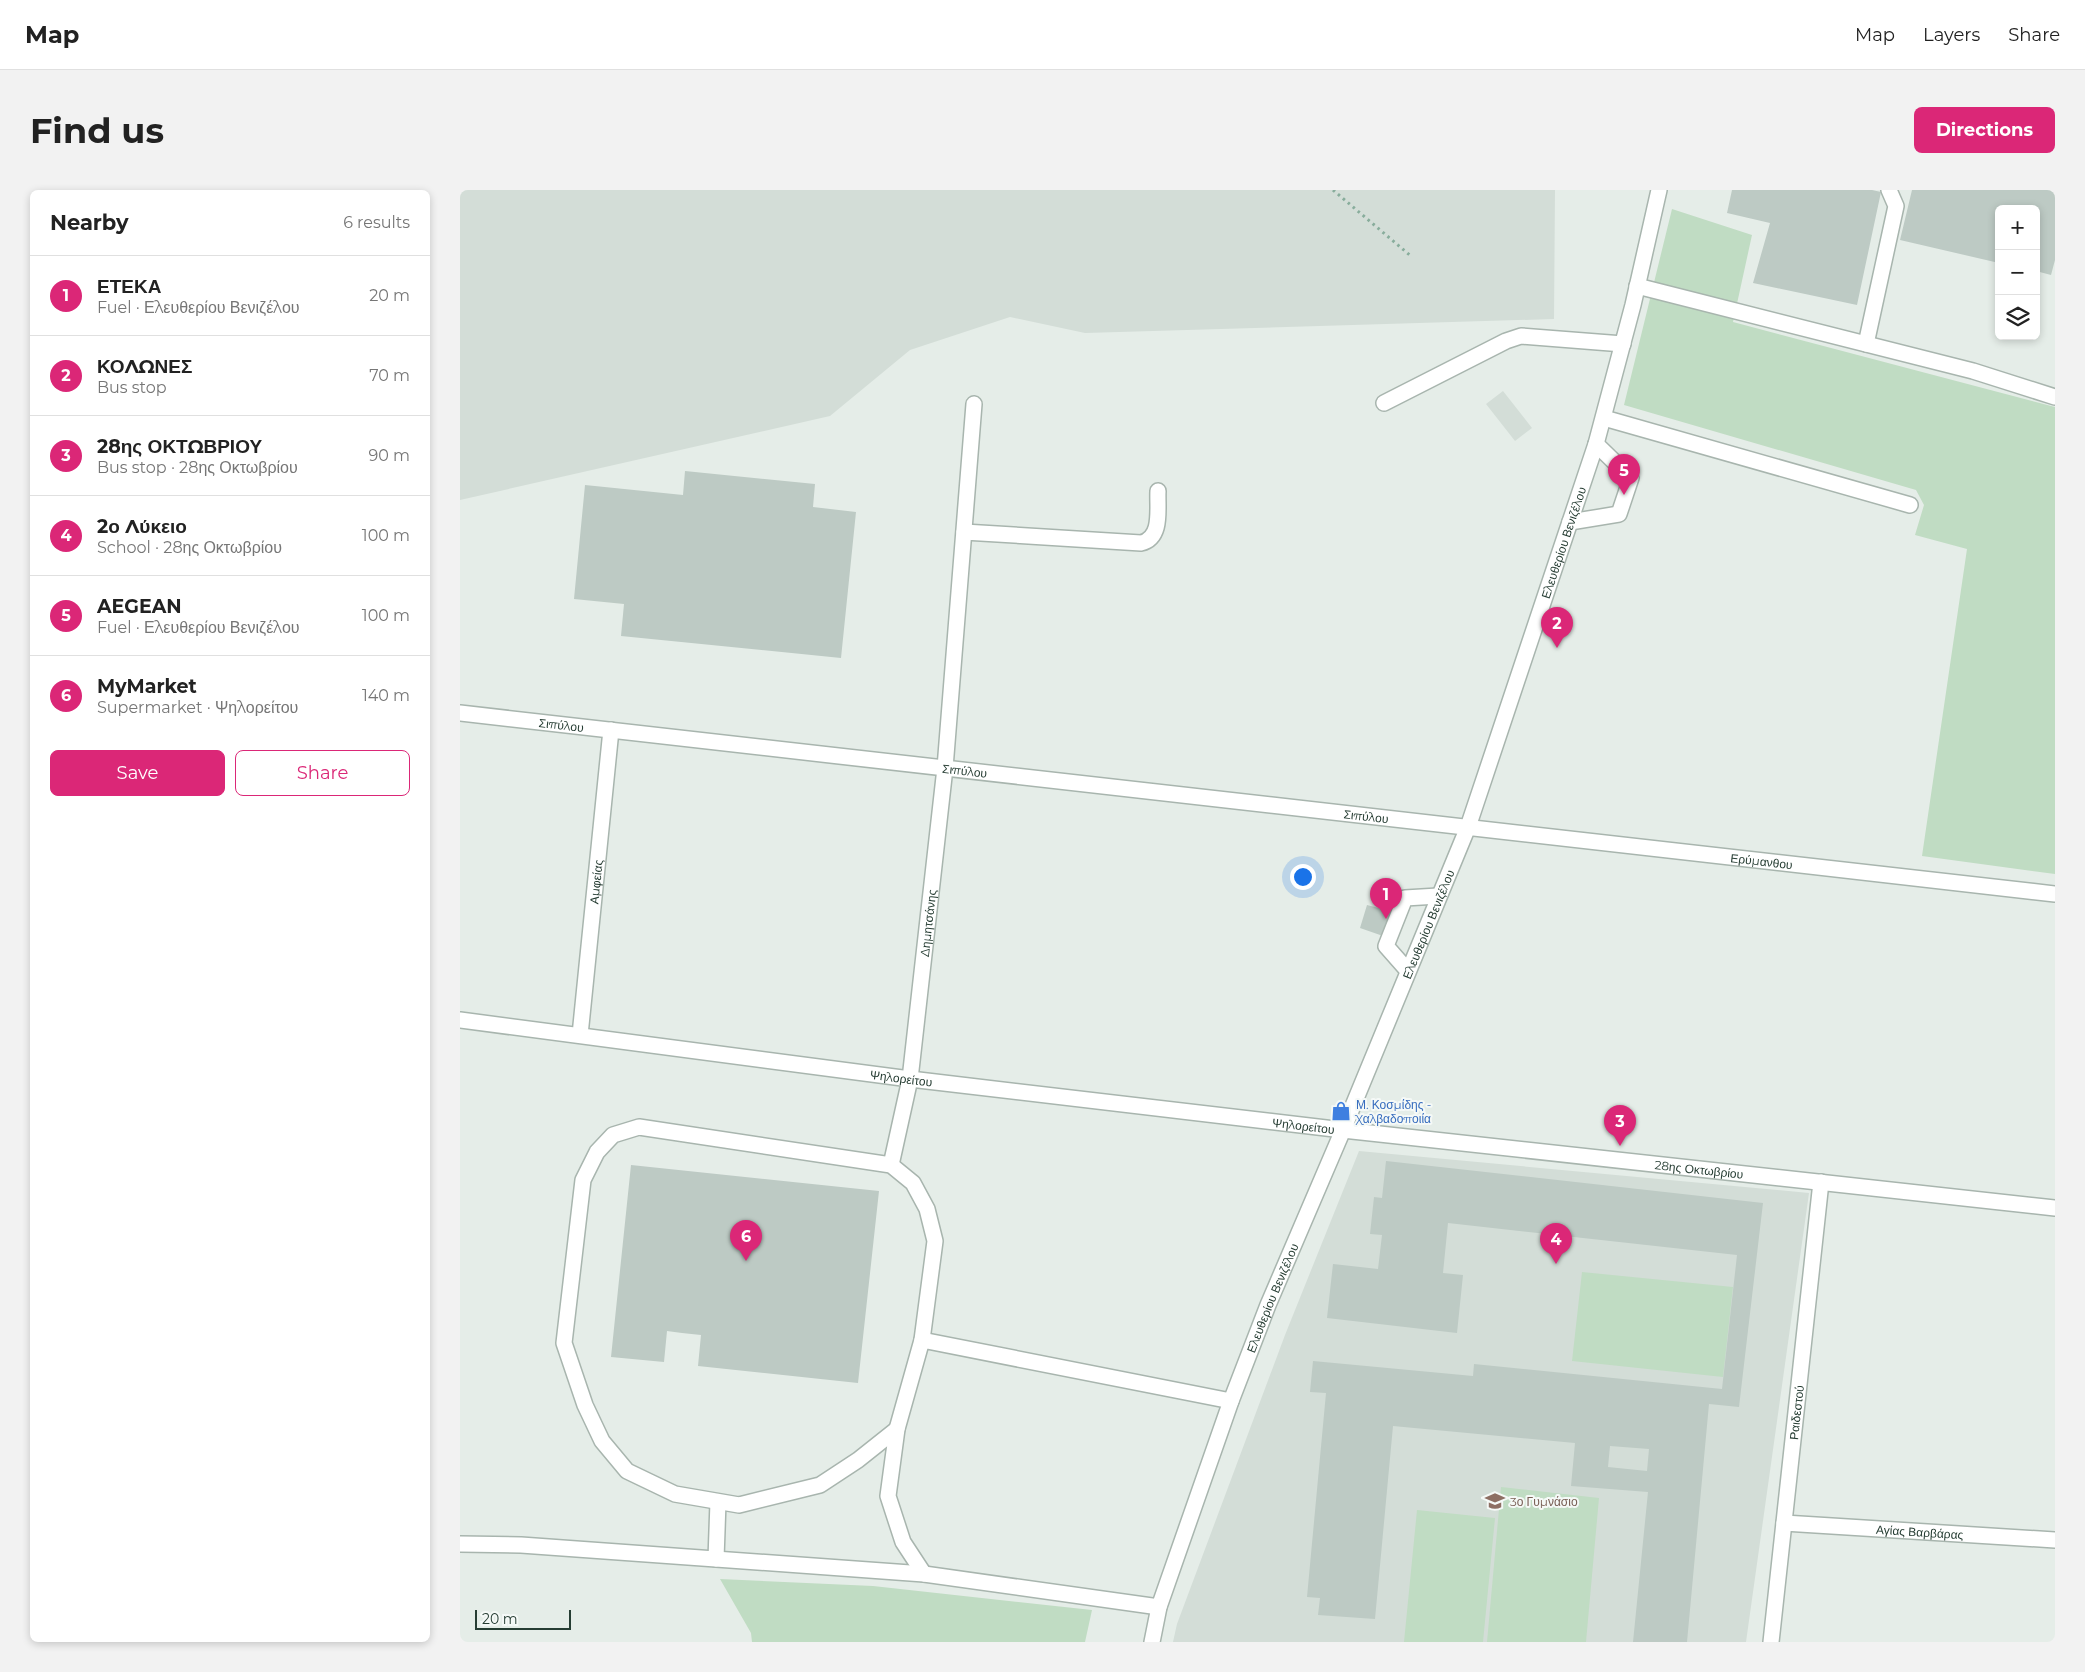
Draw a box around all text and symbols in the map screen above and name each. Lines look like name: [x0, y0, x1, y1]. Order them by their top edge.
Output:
text: Map: [25, 20, 79, 49]
text: Map: [1855, 24, 1895, 46]
text: Layers: [1923, 24, 1980, 46]
text: Share: [2008, 24, 2060, 46]
button: Directions: [1914, 107, 2055, 153]
text: Find us: [30, 109, 164, 152]
map controls: [1995, 205, 2040, 340]
button: +: [1995, 205, 2040, 250]
text: Nearby: [50, 210, 129, 235]
text: 6 results: [343, 213, 410, 232]
button: −: [1995, 250, 2040, 295]
text: ΕΤΕΚΑ: [97, 275, 161, 298]
text: 1: [63, 286, 69, 305]
text: 20 m: [369, 286, 410, 305]
button: layers: [1995, 295, 2040, 340]
text: Fuel · Ελευθερίου Βενιζέλου: [97, 298, 300, 317]
text: ΚΟΛΩΝΕΣ: [97, 355, 192, 378]
text: 2: [61, 366, 71, 385]
text: 70 m: [369, 366, 410, 385]
text: Bus stop: [97, 378, 167, 397]
text: 28ης ΟΚΤΩΒΡΙΟΥ: [97, 435, 262, 458]
text: 3: [61, 446, 71, 465]
text: 90 m: [368, 446, 410, 465]
pin: 5: [1608, 454, 1640, 495]
text: Bus stop · 28ης Οκτωβρίου: [97, 458, 298, 477]
street label: Ελευθερίου Βενιζέλου: [1537, 485, 1589, 600]
text: 2ο Λύκειο: [97, 515, 187, 538]
text: 4: [60, 526, 72, 545]
text: 100 m: [362, 526, 410, 545]
text: School · 28ης Οκτωβρίου: [97, 538, 282, 557]
text: AEGEAN: [97, 595, 182, 618]
text: 5: [61, 606, 71, 625]
text: 100 m: [362, 606, 410, 625]
pin: 2: [1541, 607, 1573, 648]
text: Fuel · Ελευθερίου Βενιζέλου: [97, 618, 300, 637]
text: MyMarket: [97, 675, 197, 698]
text: 6: [61, 686, 71, 705]
text: 140 m: [362, 686, 410, 705]
text: Supermarket · Ψηλορείτου: [97, 698, 298, 717]
street label: Σιπύλου: [538, 715, 585, 734]
button: Save: [50, 750, 225, 796]
button: Share: [235, 750, 410, 796]
street label: Σιπύλου: [942, 760, 988, 780]
street label: Σιπύλου: [1343, 806, 1389, 826]
street label: Ερύμανθου: [1730, 850, 1794, 872]
street label: Αμφείας: [586, 859, 605, 905]
your location: [1290, 864, 1316, 890]
street label: Ελευθερίου Βενιζέλου: [1399, 867, 1457, 981]
pin: 1: [1370, 878, 1402, 919]
street label: Δημητσάνης: [916, 888, 939, 957]
street label: Ψηλορείτου: [869, 1066, 933, 1089]
place label: Μ. Κοσμίδης - Χαλβαδοποιία: [1354, 1097, 1431, 1126]
shop icon: Μ. Κοσμίδης - Χαλβαδοποιία: [1330, 1100, 1352, 1122]
pin: 3: [1604, 1105, 1636, 1146]
street label: Ψηλορείτου: [1271, 1114, 1335, 1136]
street label: 28ης Οκτωβρίου: [1654, 1157, 1744, 1181]
pin: 6: [730, 1220, 762, 1261]
pin: 4: [1540, 1223, 1572, 1264]
street label: Ελευθερίου Βενιζέλου: [1243, 1241, 1301, 1355]
street label: Ραιδεστού: [1786, 1384, 1806, 1440]
school or university icon: 3ο Γυμνάσιο: [1484, 1490, 1506, 1512]
place label: 3ο Γυμνάσιο: [1510, 1494, 1578, 1509]
street label: Αγίας Βαρβάρας: [1876, 1521, 1964, 1542]
scale bar: [475, 1607, 571, 1630]
text: 20 m: [482, 1610, 518, 1628]

